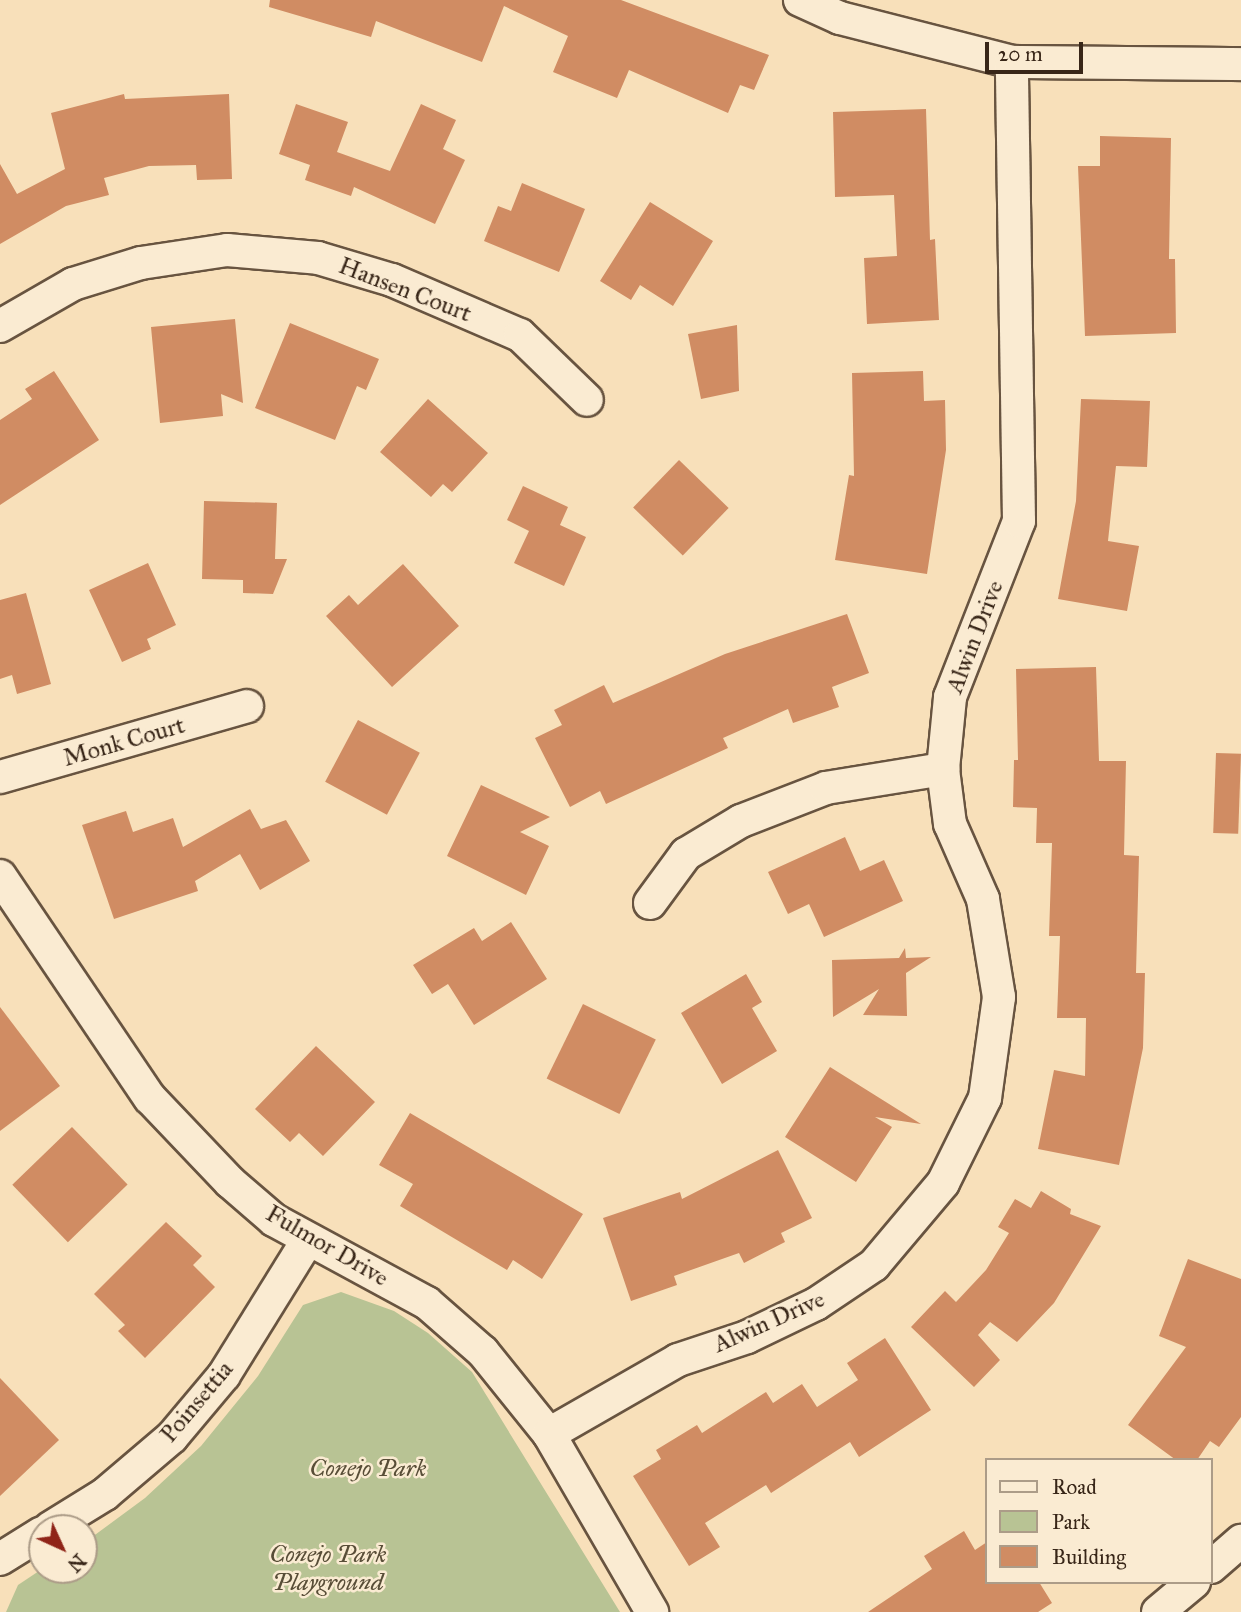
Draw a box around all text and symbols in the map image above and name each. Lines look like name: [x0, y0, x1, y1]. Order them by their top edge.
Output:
scale bar: [989, 28, 1087, 72]
text: 20 m: [998, 41, 1043, 67]
street label: Hansen Court: [335, 252, 475, 328]
street label: Alwin Drive: [940, 577, 1010, 697]
street label: Monk Court: [60, 711, 188, 773]
street label: Fulmor Drive: [261, 1199, 393, 1293]
street label: Alwin Drive: [709, 1285, 829, 1359]
street label: Poinsettia: [155, 1355, 239, 1449]
park label: Conejo Park: [310, 1455, 426, 1483]
legend: [986, 1458, 1213, 1584]
text: Road: [1052, 1474, 1097, 1500]
text: Park: [1052, 1509, 1090, 1535]
north arrow: [28, 1514, 98, 1584]
park label: Conejo Park Playground: [270, 1541, 386, 1597]
text: Building: [1052, 1544, 1126, 1570]
text: N: [63, 1549, 91, 1577]

